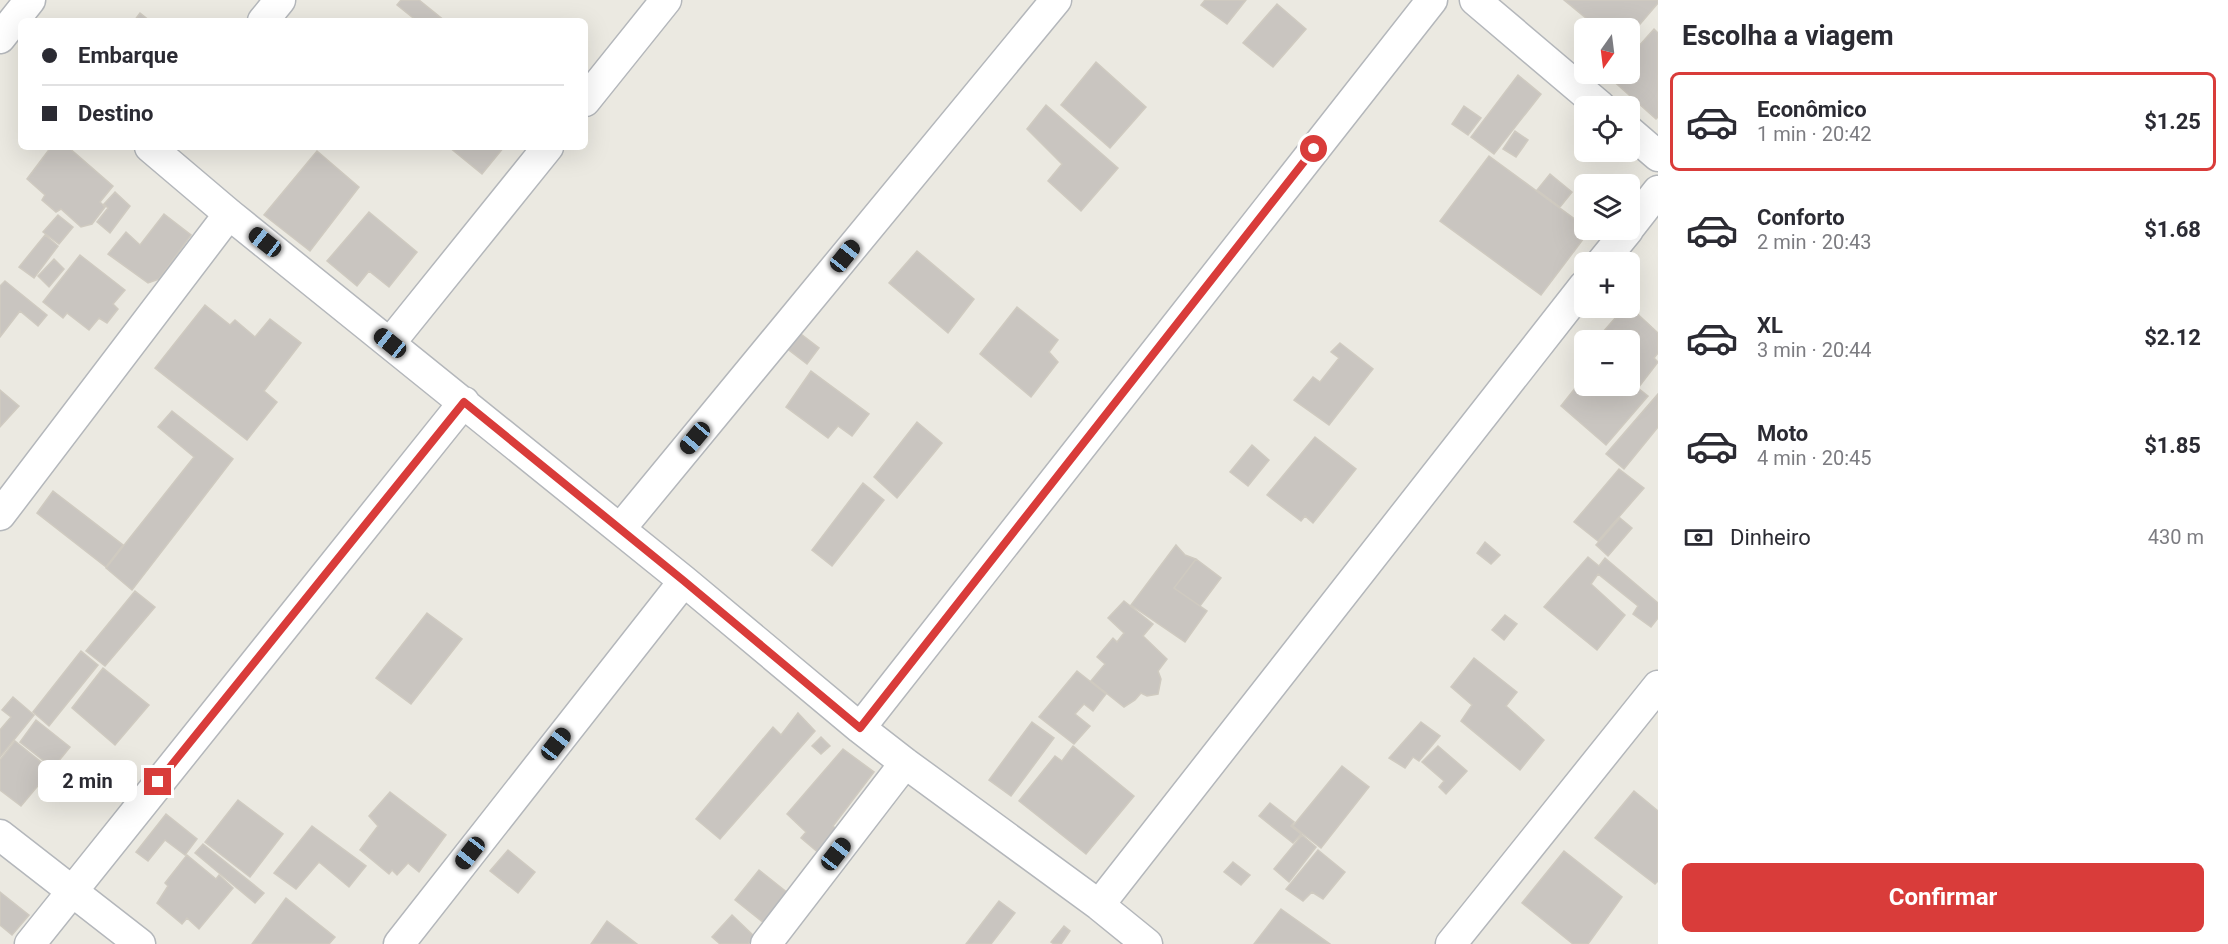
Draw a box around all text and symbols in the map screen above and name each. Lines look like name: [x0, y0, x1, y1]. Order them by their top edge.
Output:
north arrow: [1574, 18, 1640, 84]
map controls: [1574, 18, 1640, 396]
text: Escolha a viagem: [1682, 20, 1894, 52]
text: Embarque: [78, 43, 178, 68]
icon: car: [1685, 95, 1739, 149]
button: locate: [1574, 96, 1640, 162]
text: Econômico: [1757, 97, 1867, 122]
text: Destino: [78, 101, 154, 126]
text: $1.25: [2144, 109, 2201, 134]
text: 1 min · 20:42: [1757, 122, 1872, 146]
route start: [1300, 135, 1327, 162]
button: layers: [1574, 174, 1640, 240]
icon: car: [1685, 203, 1739, 257]
text: Conforto: [1757, 205, 1845, 230]
text: $1.68: [2144, 217, 2201, 242]
car: [245, 224, 285, 260]
text: 2 min · 20:43: [1757, 230, 1872, 254]
car: [827, 236, 863, 276]
button: +: [1574, 252, 1640, 318]
icon: car: [1685, 311, 1739, 365]
text: XL: [1757, 313, 1783, 338]
car: [370, 325, 410, 361]
text: $2.12: [2144, 325, 2201, 350]
button: −: [1574, 330, 1640, 396]
text: 3 min · 20:44: [1757, 338, 1872, 362]
car: [677, 418, 713, 458]
icon: car: [1685, 419, 1739, 473]
text: Moto: [1757, 421, 1808, 446]
text: $1.85: [2144, 433, 2201, 458]
text: 4 min · 20:45: [1757, 446, 1872, 470]
icon: cash: [1682, 521, 1715, 554]
text: Dinheiro: [1730, 525, 1811, 550]
text: 430 m: [2148, 525, 2204, 549]
car: [538, 724, 574, 764]
callout: 2 min: [38, 761, 137, 803]
route end: [144, 768, 171, 795]
text: 2 min: [62, 769, 113, 793]
car: [452, 833, 488, 873]
car: [818, 834, 854, 874]
button: Confirmar: [1682, 863, 2204, 932]

